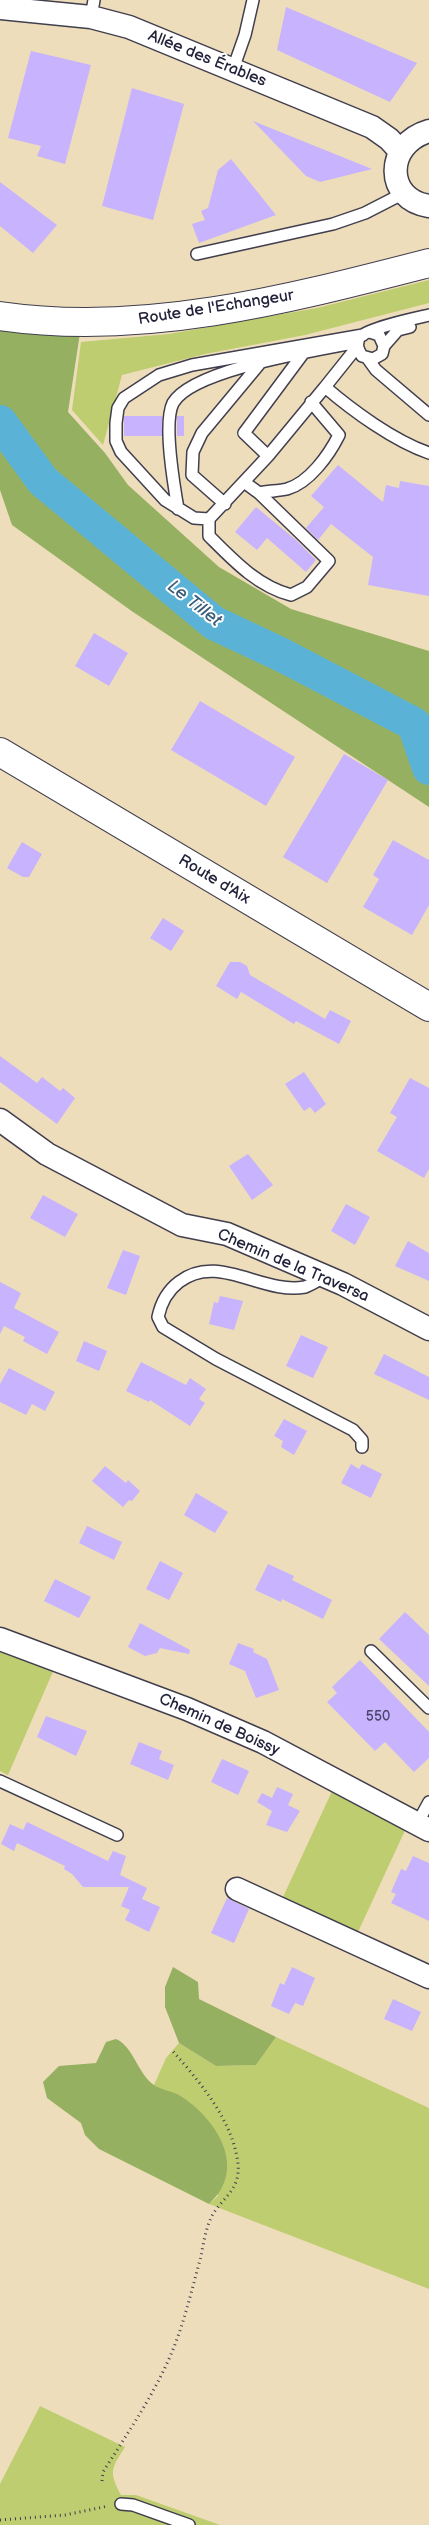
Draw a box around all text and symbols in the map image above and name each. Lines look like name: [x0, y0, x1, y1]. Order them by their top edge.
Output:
street label: Allée des Érables: [145, 27, 269, 91]
street label: Route de l'Echangeur: [137, 286, 295, 330]
water label: Le Tillet: [163, 576, 225, 632]
street label: Route d'Aix: [175, 851, 253, 909]
street label: Chemin de la Traversa: [214, 1225, 372, 1307]
street label: Chemin de Boissy: [156, 1690, 282, 1760]
house number: 550: [366, 1709, 390, 1725]

